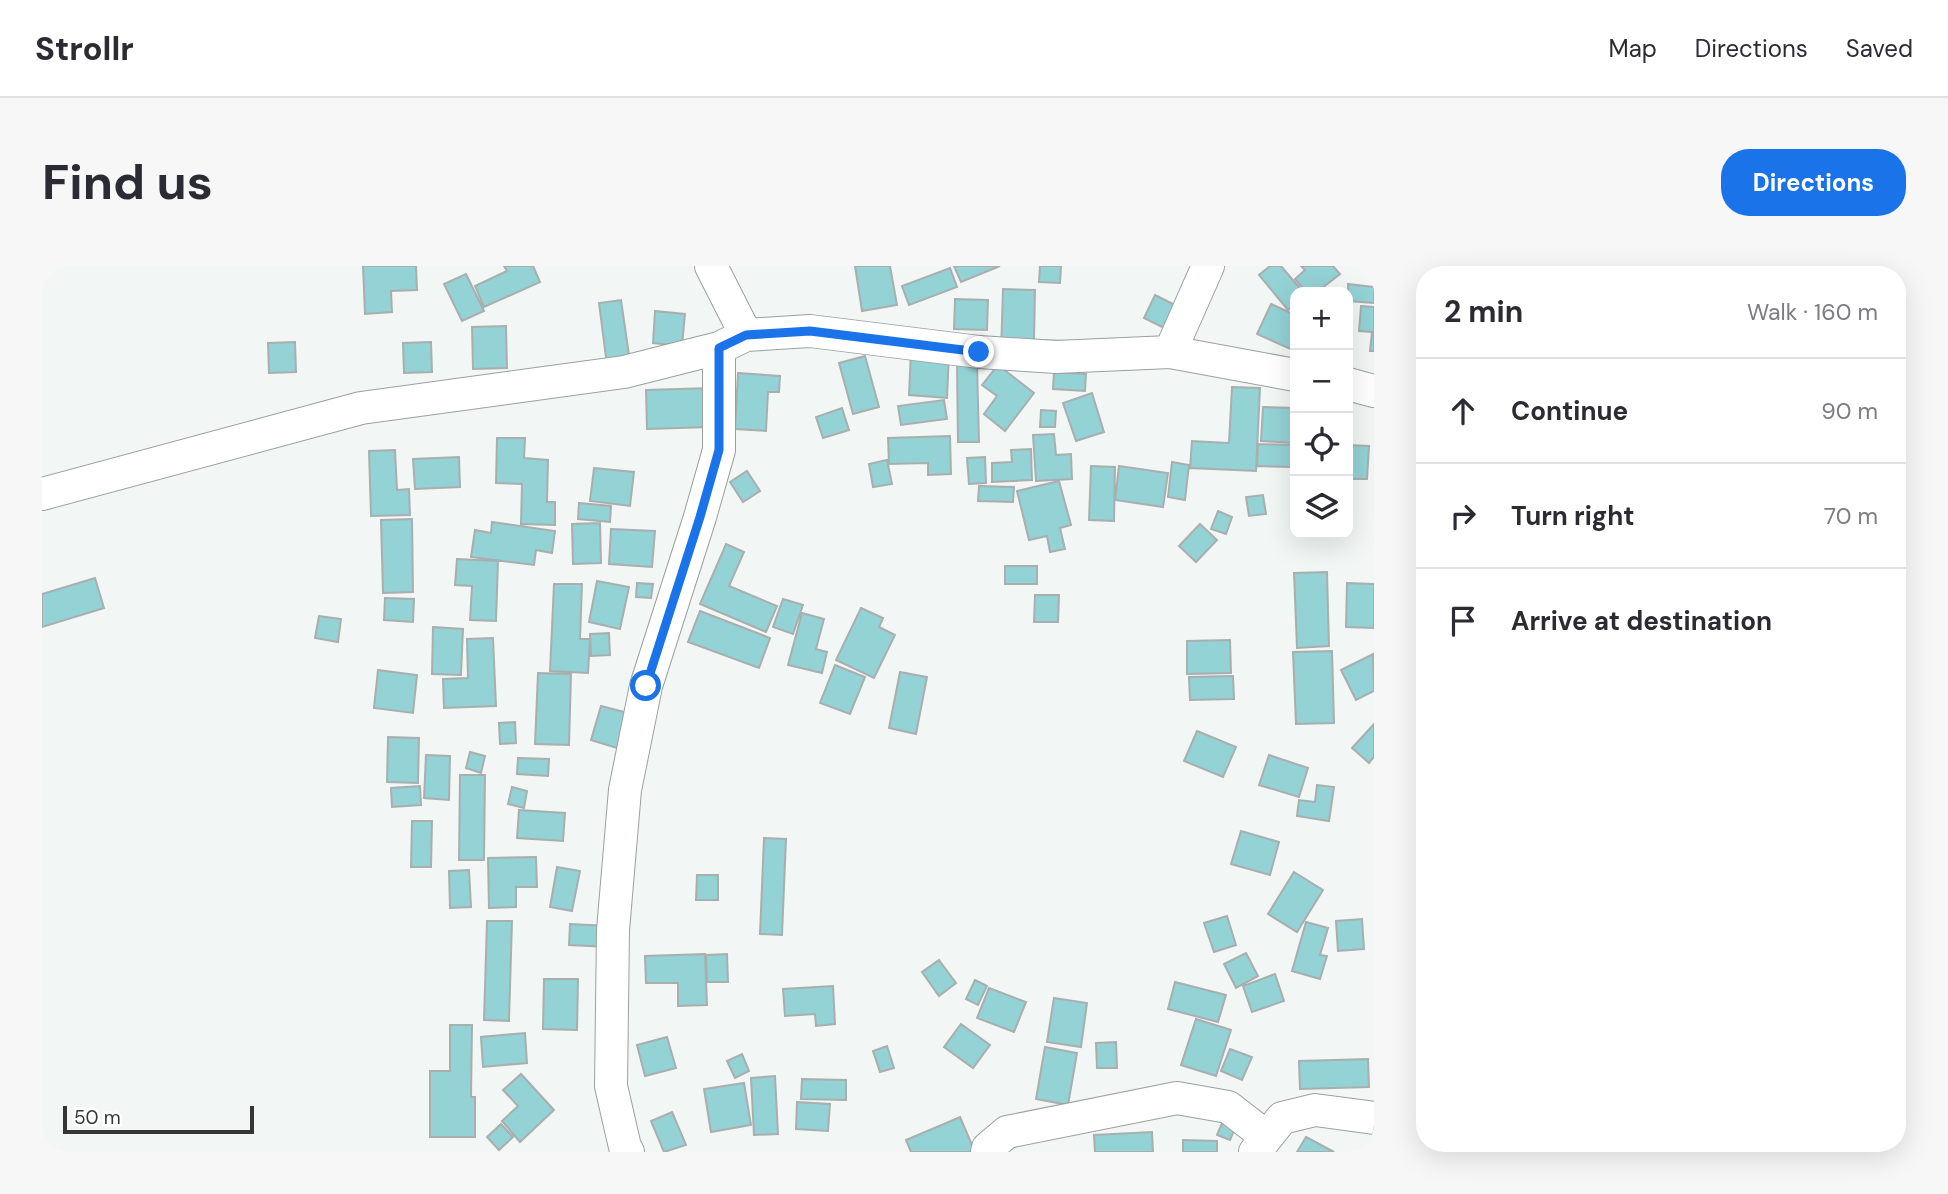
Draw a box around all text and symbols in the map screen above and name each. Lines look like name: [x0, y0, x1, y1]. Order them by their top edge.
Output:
text: Strollr: [35, 27, 134, 70]
text: Map: [1609, 33, 1657, 64]
text: Directions: [1695, 33, 1808, 64]
text: Saved: [1846, 33, 1913, 64]
button: Directions: [1721, 149, 1906, 216]
text: Find us: [42, 150, 213, 214]
map controls: [1290, 287, 1353, 539]
button: +: [1290, 287, 1353, 350]
text: 2 min: [1444, 292, 1523, 331]
text: Walk · 160 m: [1747, 297, 1878, 327]
route end: [963, 336, 994, 367]
button: −: [1290, 350, 1353, 413]
icon: ahead: [1444, 392, 1482, 430]
text: Continue: [1511, 394, 1628, 428]
text: 90 m: [1821, 396, 1878, 426]
button: locate: [1290, 413, 1353, 476]
button: layers: [1290, 476, 1353, 539]
icon: right: [1444, 497, 1482, 535]
text: Turn right: [1511, 499, 1635, 533]
text: 70 m: [1824, 501, 1878, 531]
icon: arrive: [1444, 602, 1482, 640]
text: Arrive at destination: [1511, 604, 1772, 638]
route start: [630, 670, 661, 701]
scale bar: [63, 1103, 254, 1135]
text: 50 m: [74, 1105, 121, 1130]

